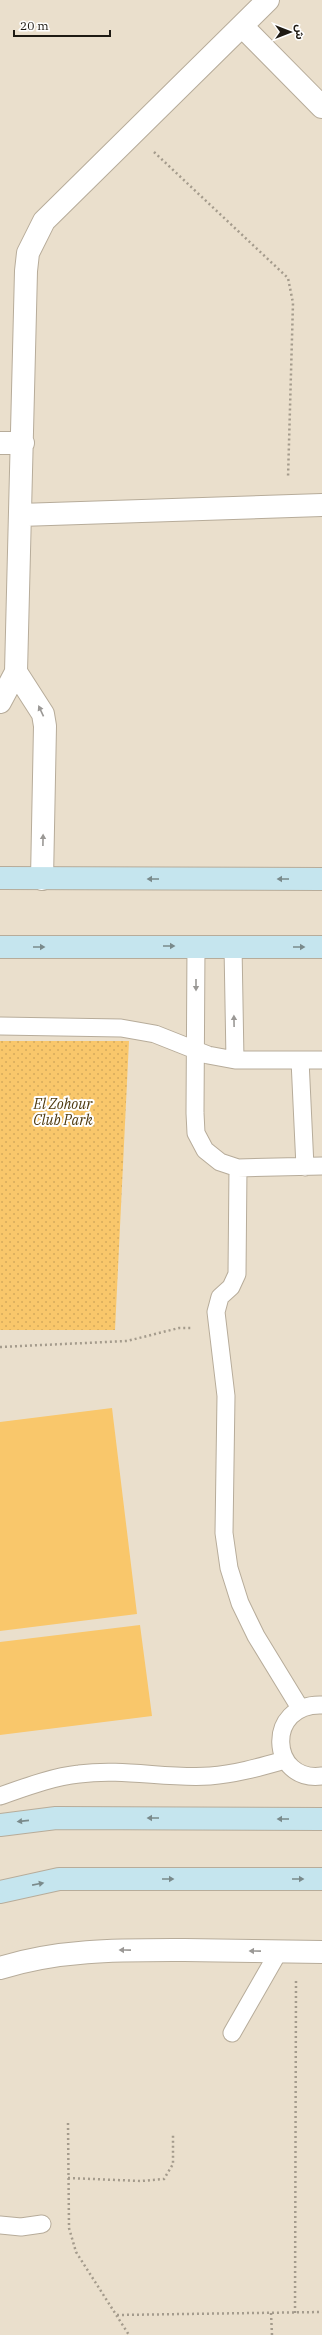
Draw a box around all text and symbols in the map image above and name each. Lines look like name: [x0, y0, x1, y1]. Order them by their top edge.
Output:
scale bar: [14, 12, 110, 38]
north arrow: [270, 12, 310, 52]
text: 20 m: [20, 18, 49, 33]
text: ش: [293, 24, 307, 40]
one-way arrow: [38, 706, 44, 717]
one-way arrow: [40, 833, 46, 846]
one-way arrow: [146, 876, 159, 882]
one-way arrow: [276, 876, 289, 882]
one-way arrow: [163, 943, 176, 949]
one-way arrow: [33, 944, 46, 950]
one-way arrow: [293, 944, 306, 950]
one-way arrow: [193, 979, 199, 992]
one-way arrow: [231, 1014, 237, 1027]
park label: El Zohour Club Park: [33, 1095, 93, 1129]
one-way arrow: [146, 1815, 159, 1821]
one-way arrow: [276, 1816, 289, 1822]
one-way arrow: [17, 1818, 29, 1824]
one-way arrow: [162, 1876, 175, 1882]
one-way arrow: [292, 1876, 305, 1882]
one-way arrow: [32, 1880, 44, 1886]
one-way arrow: [119, 1946, 131, 1953]
one-way arrow: [248, 1948, 261, 1954]

